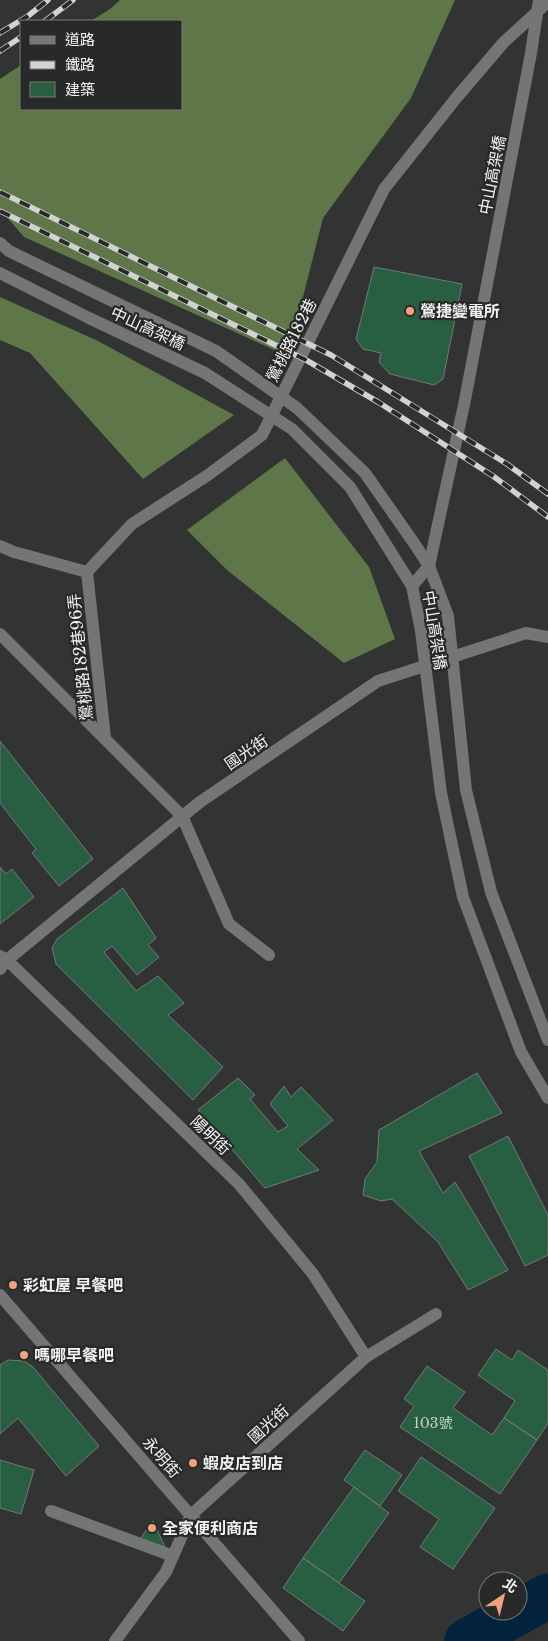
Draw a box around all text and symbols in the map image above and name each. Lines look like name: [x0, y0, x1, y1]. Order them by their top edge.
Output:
legend: [20, 20, 182, 110]
text: 道路: [65, 30, 95, 49]
text: 鐵路: [65, 55, 95, 74]
text: 建築: [65, 80, 95, 99]
street label: 中山高架橋: [475, 134, 509, 216]
street label: 鶯桃路182巷: [262, 295, 320, 385]
place label: 鶯捷變電所: [420, 301, 500, 321]
street label: 中山高架橋: [108, 302, 188, 354]
marker: 鶯捷變電所: [404, 305, 416, 317]
street label: 中山高架橋: [419, 589, 451, 671]
street label: 鶯桃路182巷96弄: [63, 593, 97, 721]
street label: 國光街: [221, 730, 271, 774]
street label: 陽明街: [187, 1111, 235, 1159]
place label: 彩虹屋 早餐吧: [23, 1275, 123, 1295]
marker: 彩虹屋 早餐吧: [7, 1279, 19, 1291]
place label: 嗎哪早餐吧: [34, 1345, 114, 1365]
marker: 嗎哪早餐吧: [18, 1349, 30, 1361]
street label: 國光街: [243, 1401, 293, 1447]
house number: 103號: [414, 1414, 452, 1432]
street label: 永明街: [139, 1432, 185, 1482]
place label: 蝦皮店到店: [203, 1453, 283, 1473]
marker: 蝦皮店到店: [187, 1457, 199, 1469]
place label: 全家便利商店: [162, 1518, 258, 1538]
marker: 全家便利商店: [146, 1522, 158, 1534]
north arrow: [478, 1571, 528, 1621]
text: 北: [500, 1574, 521, 1597]

